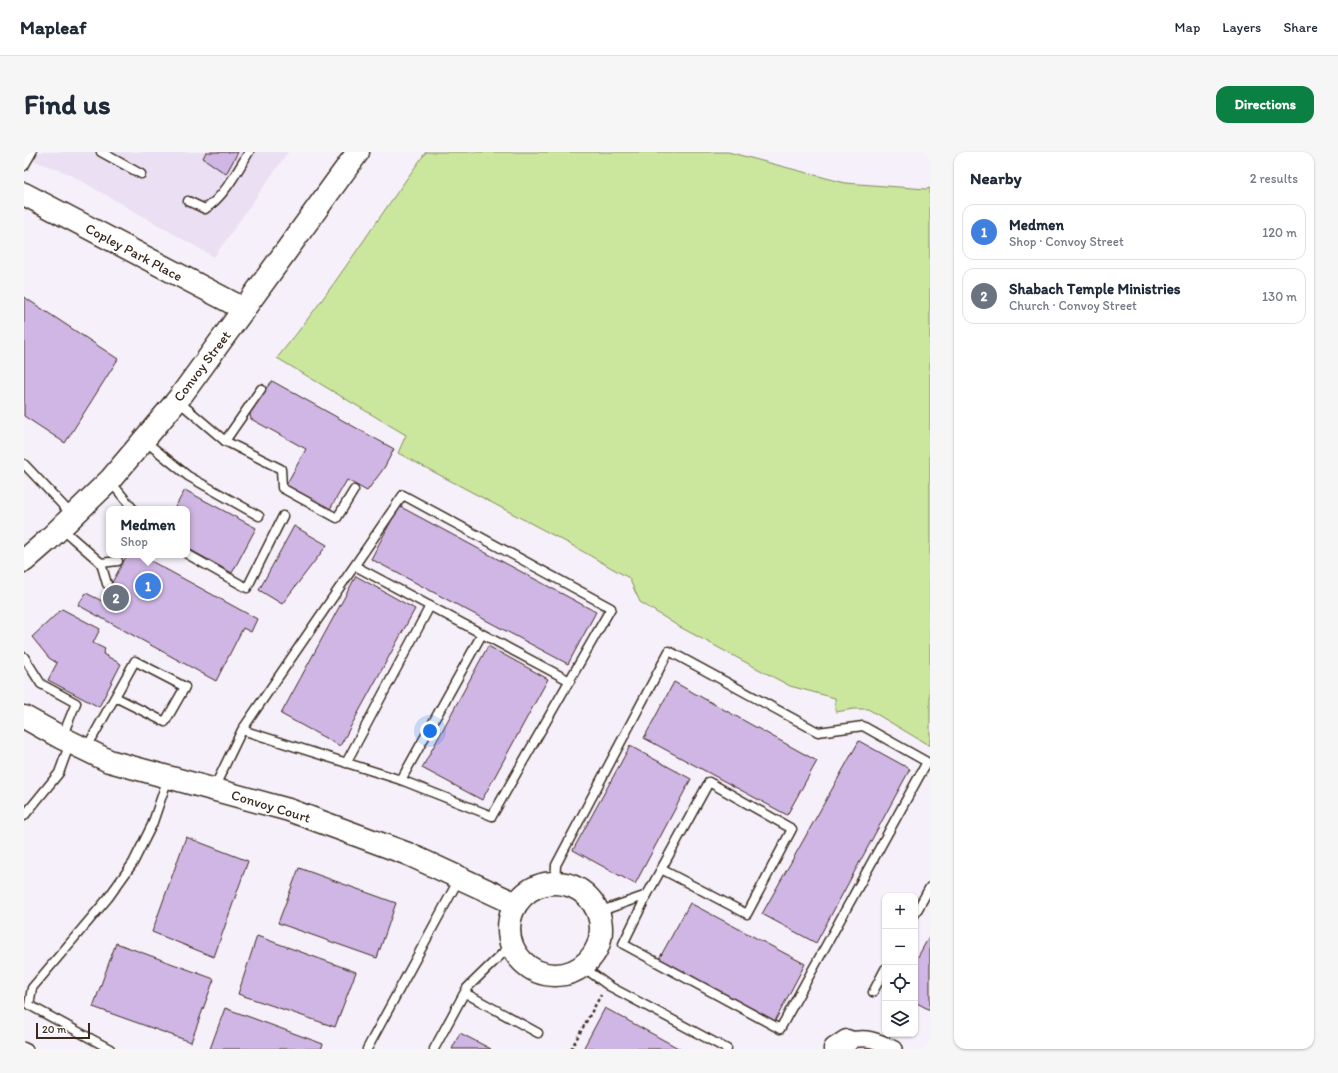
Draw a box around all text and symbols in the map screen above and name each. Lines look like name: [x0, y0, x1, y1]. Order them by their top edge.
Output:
text: Mapleaf: [20, 16, 86, 39]
text: Map: [1175, 19, 1200, 36]
text: Layers: [1222, 19, 1261, 36]
text: Share: [1283, 19, 1318, 36]
button: Directions: [1216, 86, 1314, 123]
text: Find us: [24, 87, 111, 121]
text: Nearby: [970, 168, 1022, 188]
text: 2 results: [1250, 171, 1298, 186]
text: Medmen: [1009, 216, 1064, 234]
street label: Copley Park Place: [82, 220, 186, 285]
text: 1: [981, 225, 987, 240]
text: 120 m: [1262, 225, 1297, 240]
text: Shop · Convoy Street: [1009, 234, 1124, 249]
text: Shabach Temple Ministries: [1009, 280, 1181, 298]
text: 2: [981, 289, 987, 304]
text: 130 m: [1262, 289, 1297, 304]
text: Church · Convoy Street: [1009, 298, 1137, 313]
street label: Convoy Street: [170, 327, 235, 405]
popup: [106, 506, 190, 558]
text: Medmen: [121, 516, 175, 534]
text: Shop: [121, 534, 148, 549]
pin: 1: [135, 571, 161, 601]
pin: 2: [103, 583, 129, 613]
your location: [420, 721, 440, 741]
street label: Convoy Court: [229, 786, 313, 827]
map controls: [882, 893, 918, 1037]
button: +: [882, 893, 918, 929]
button: −: [882, 929, 918, 965]
button: locate: [882, 965, 918, 1001]
button: layers: [882, 1001, 918, 1037]
scale bar: [36, 1021, 90, 1040]
text: 20 m: [42, 1023, 66, 1036]

